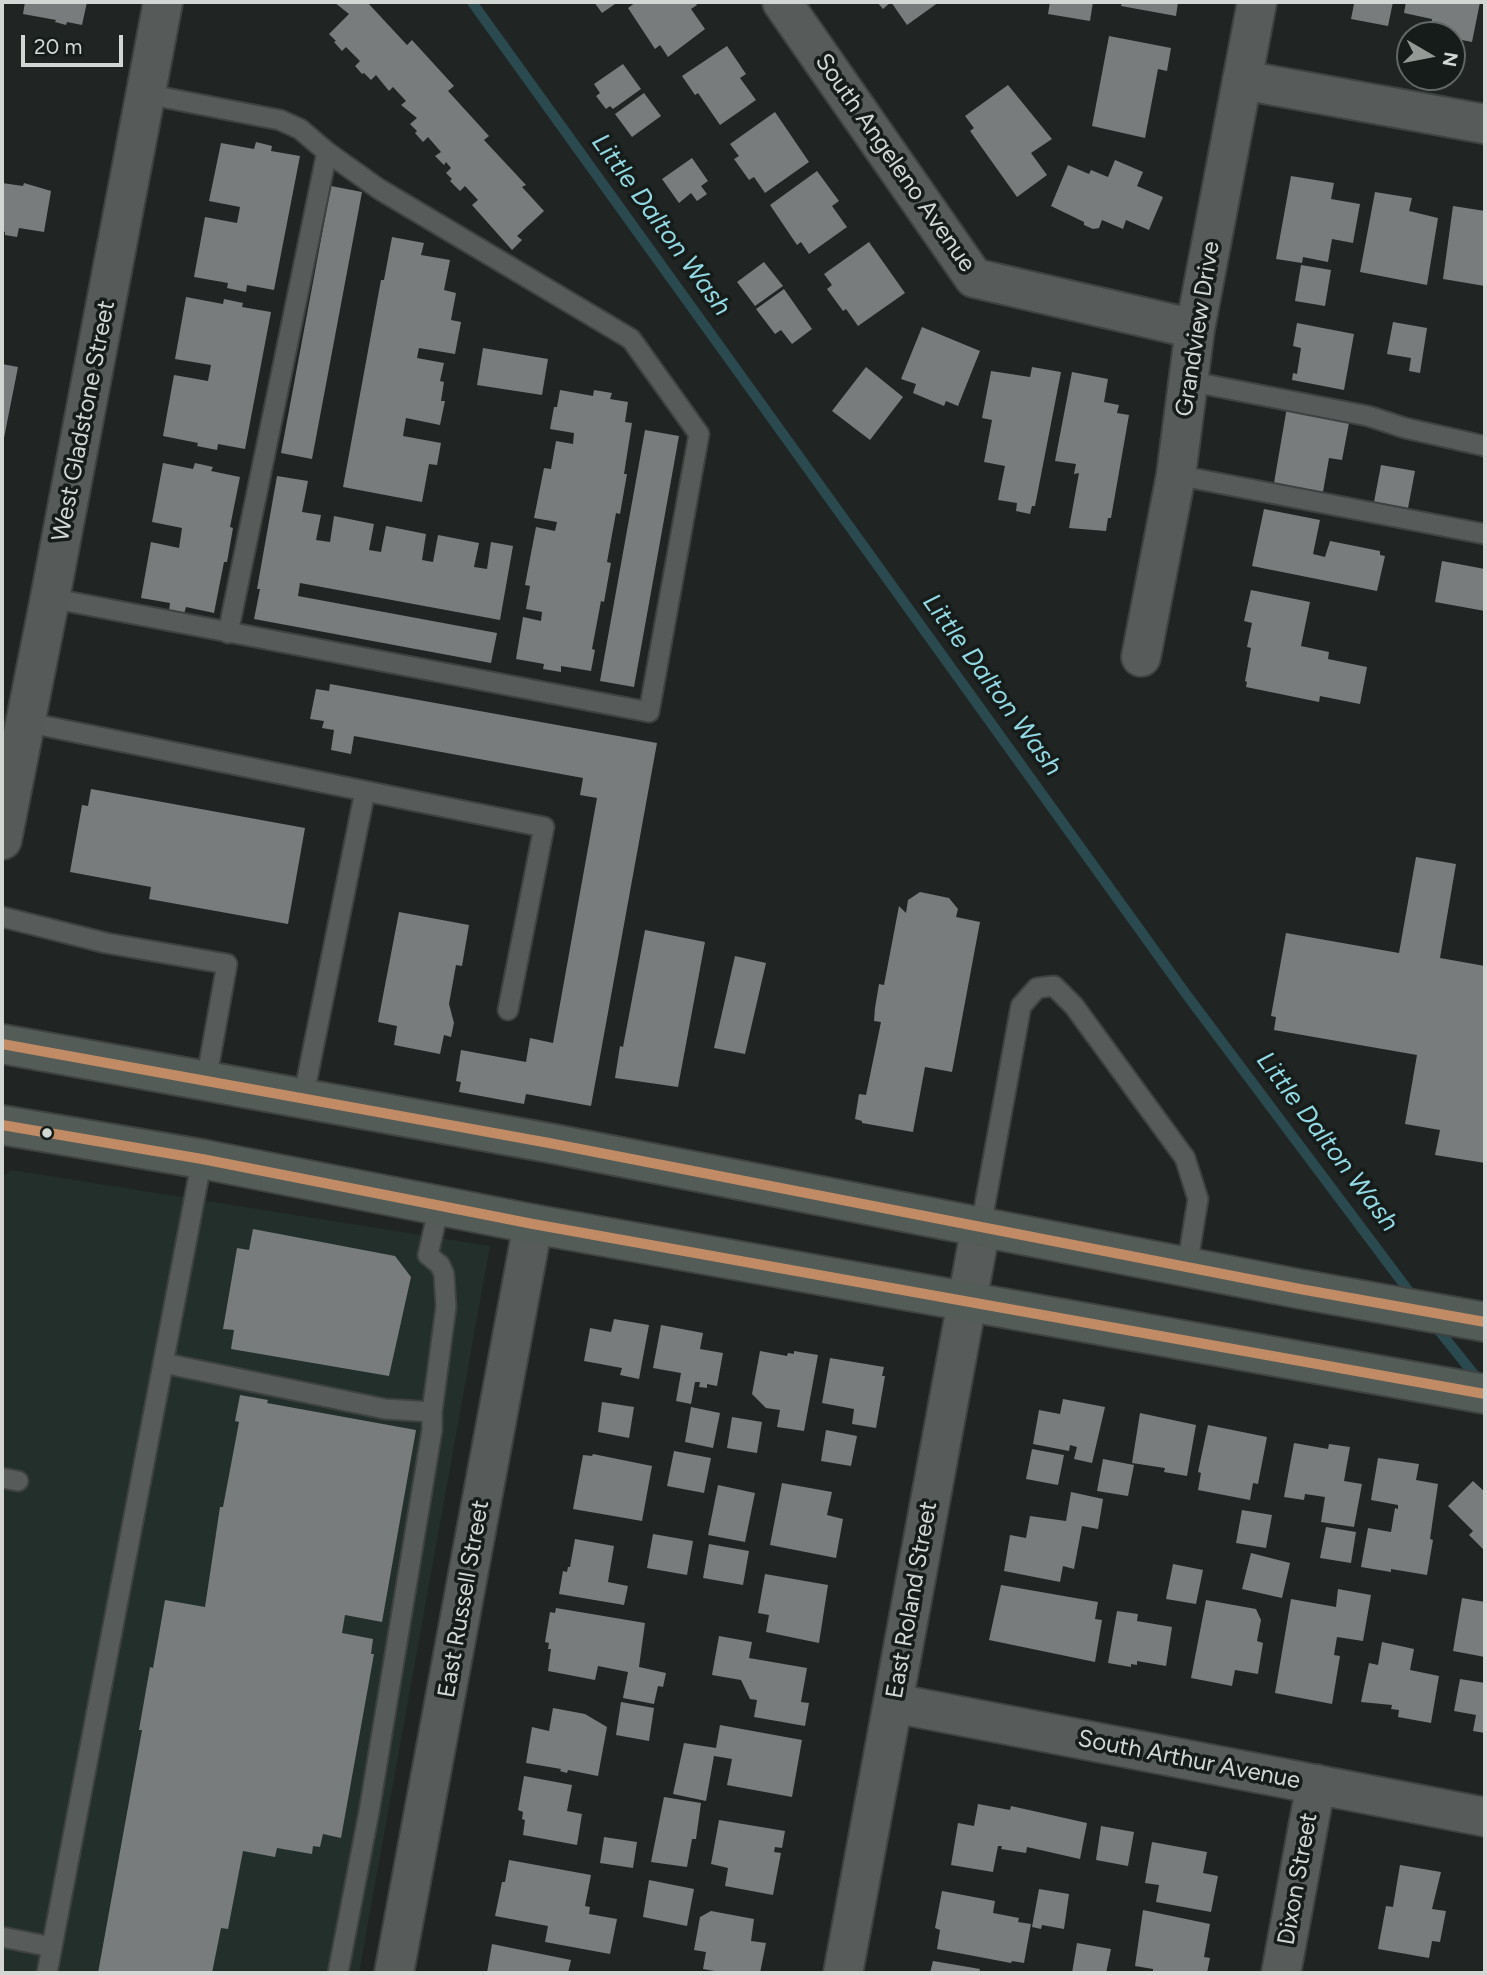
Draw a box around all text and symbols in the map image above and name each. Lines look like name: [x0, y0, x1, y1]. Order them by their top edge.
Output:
scale bar: [24, 21, 126, 65]
north arrow: [1396, 21, 1466, 91]
text: 20 m: [34, 34, 82, 59]
street label: South Angeleno Avenue: [809, 48, 981, 278]
text: N: [1438, 50, 1463, 69]
water label: Little Dalton Wash: [585, 128, 737, 322]
street label: Grandview Drive: [1170, 239, 1226, 419]
street label: West Gladstone Street: [46, 298, 122, 544]
water label: Little Dalton Wash: [916, 588, 1068, 782]
water label: Little Dalton Wash: [1249, 1046, 1405, 1238]
unlabelled marker: [40, 1126, 54, 1140]
street label: East Russell Street: [432, 1498, 496, 1700]
street label: East Roland Street: [880, 1499, 944, 1701]
street label: South Arthur Avenue: [1075, 1724, 1303, 1796]
street label: Dixon Street: [1272, 1811, 1324, 1947]

